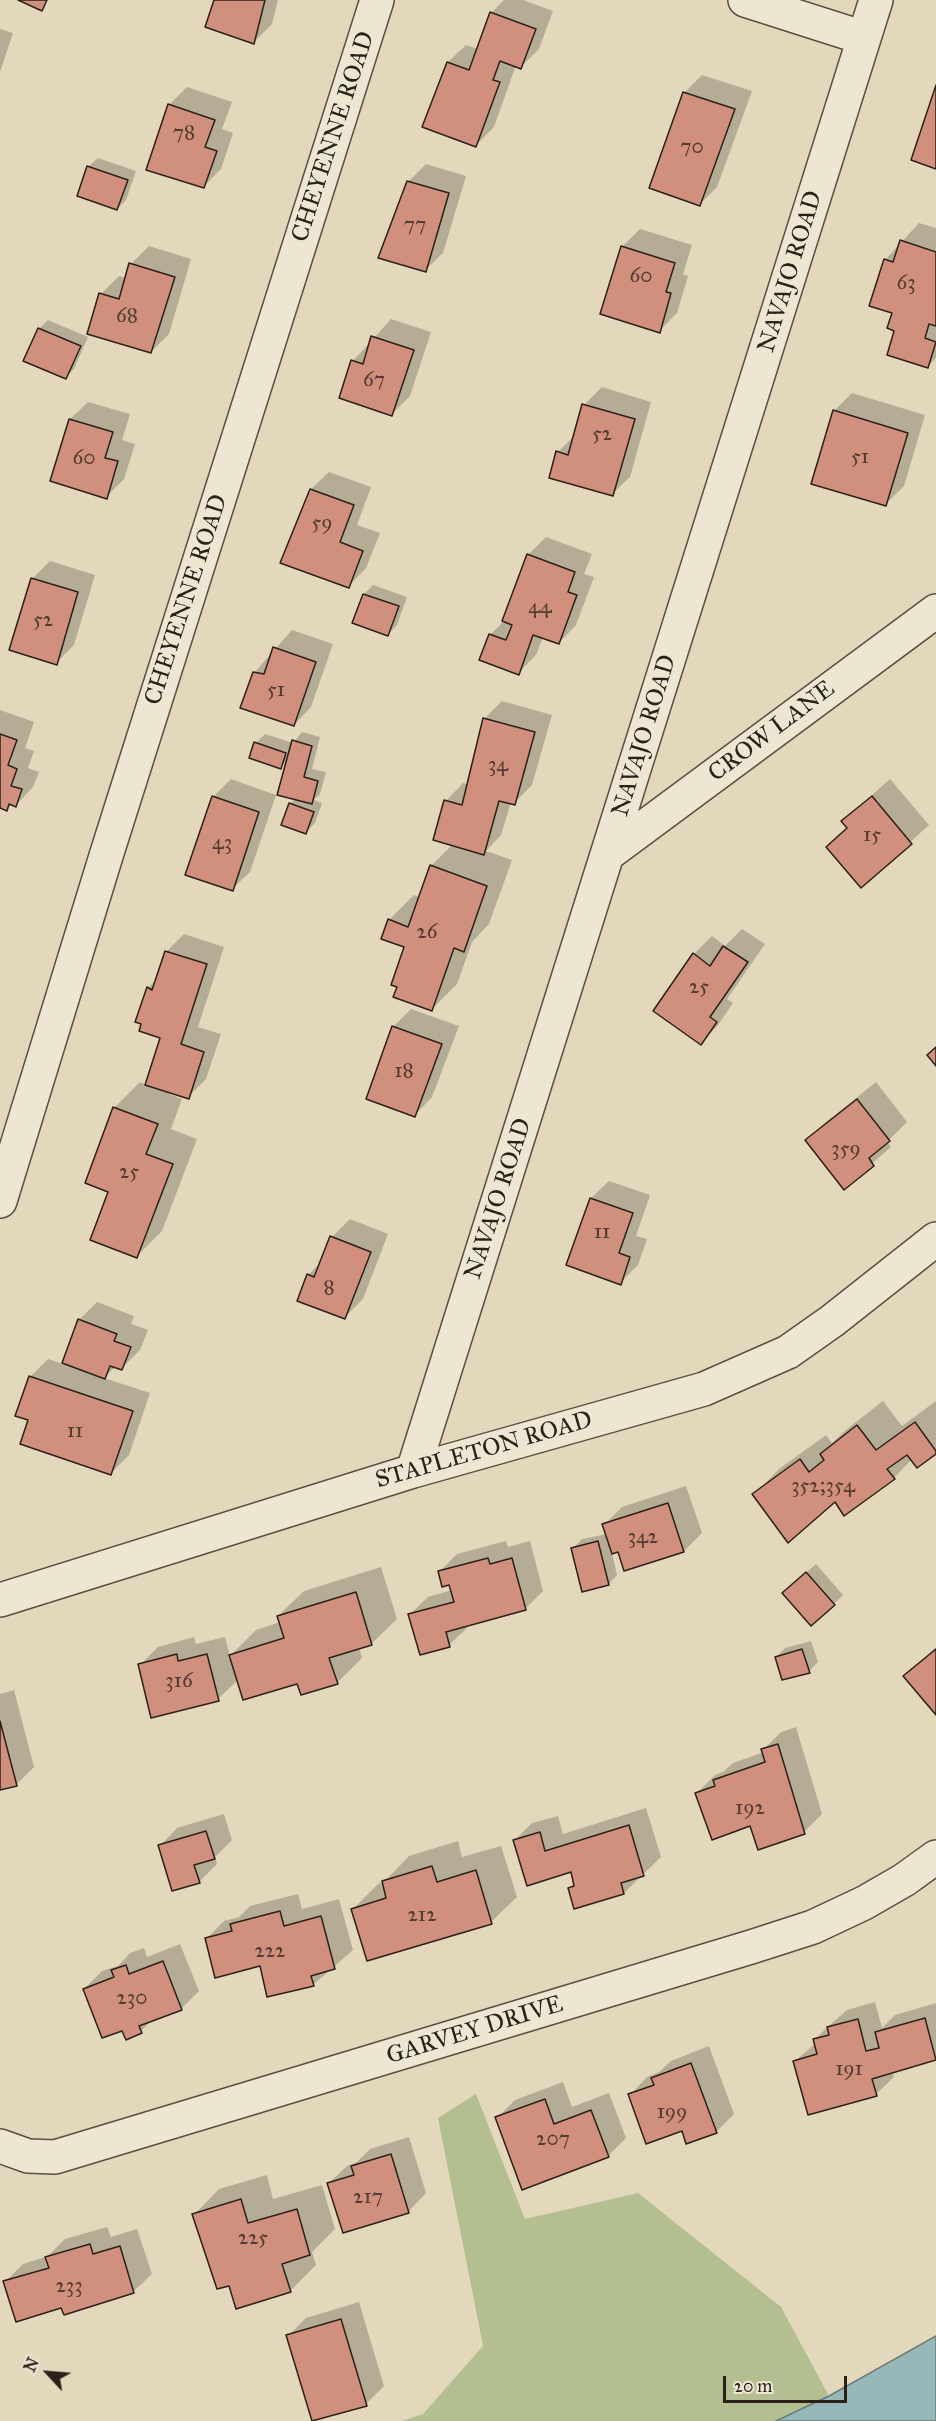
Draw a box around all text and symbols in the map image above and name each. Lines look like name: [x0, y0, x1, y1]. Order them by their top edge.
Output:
street label: CHEYENNE ROAD: [286, 28, 382, 246]
house number: 78: [173, 121, 195, 147]
house number: 70: [680, 135, 704, 161]
street label: NAVAJO ROAD: [753, 188, 829, 356]
house number: 77: [404, 213, 426, 239]
house number: 60: [630, 264, 652, 290]
house number: 63: [896, 271, 916, 297]
house number: 68: [116, 304, 138, 330]
house number: 67: [363, 368, 385, 394]
house number: 52: [592, 422, 612, 448]
house number: 51: [851, 445, 869, 471]
house number: 60: [73, 446, 95, 472]
street label: CHEYENNE ROAD: [139, 491, 235, 709]
house number: 59: [311, 511, 333, 537]
house number: 44: [528, 595, 552, 621]
house number: 52: [33, 608, 53, 634]
street label: NAVAJO ROAD: [607, 652, 683, 820]
street label: CROW LANE: [703, 675, 841, 789]
house number: 51: [267, 678, 285, 704]
house number: 34: [488, 753, 508, 779]
house number: 15: [863, 823, 881, 849]
house number: 43: [212, 831, 232, 857]
house number: 26: [416, 920, 438, 946]
house number: 25: [689, 975, 709, 1001]
house number: 18: [394, 1059, 414, 1085]
street label: NAVAJO ROAD: [459, 1115, 539, 1283]
house number: 359: [831, 1137, 861, 1163]
house number: 25: [119, 1160, 139, 1186]
house number: 11: [594, 1220, 610, 1246]
house number: 8: [323, 1276, 335, 1302]
street label: STAPLETON ROAD: [372, 1406, 596, 1496]
house number: 11: [67, 1419, 83, 1445]
house number: 352;354: [791, 1474, 855, 1500]
house number: 342: [628, 1525, 658, 1551]
house number: 316: [165, 1669, 193, 1695]
house number: 192: [735, 1796, 765, 1822]
house number: 212: [407, 1903, 437, 1929]
house number: 222: [255, 1939, 285, 1965]
house number: 230: [117, 1986, 147, 2012]
street label: GARVEY DRIVE: [383, 1990, 567, 2072]
house number: 191: [835, 2057, 863, 2083]
house number: 199: [657, 2100, 687, 2126]
house number: 207: [536, 2127, 570, 2153]
house number: 217: [353, 2185, 383, 2211]
house number: 225: [238, 2226, 268, 2252]
house number: 233: [55, 2274, 83, 2300]
north arrow: [18, 2343, 78, 2403]
text: N: [20, 2355, 43, 2375]
scale bar: [726, 2364, 850, 2402]
text: 20 m: [734, 2375, 772, 2397]

